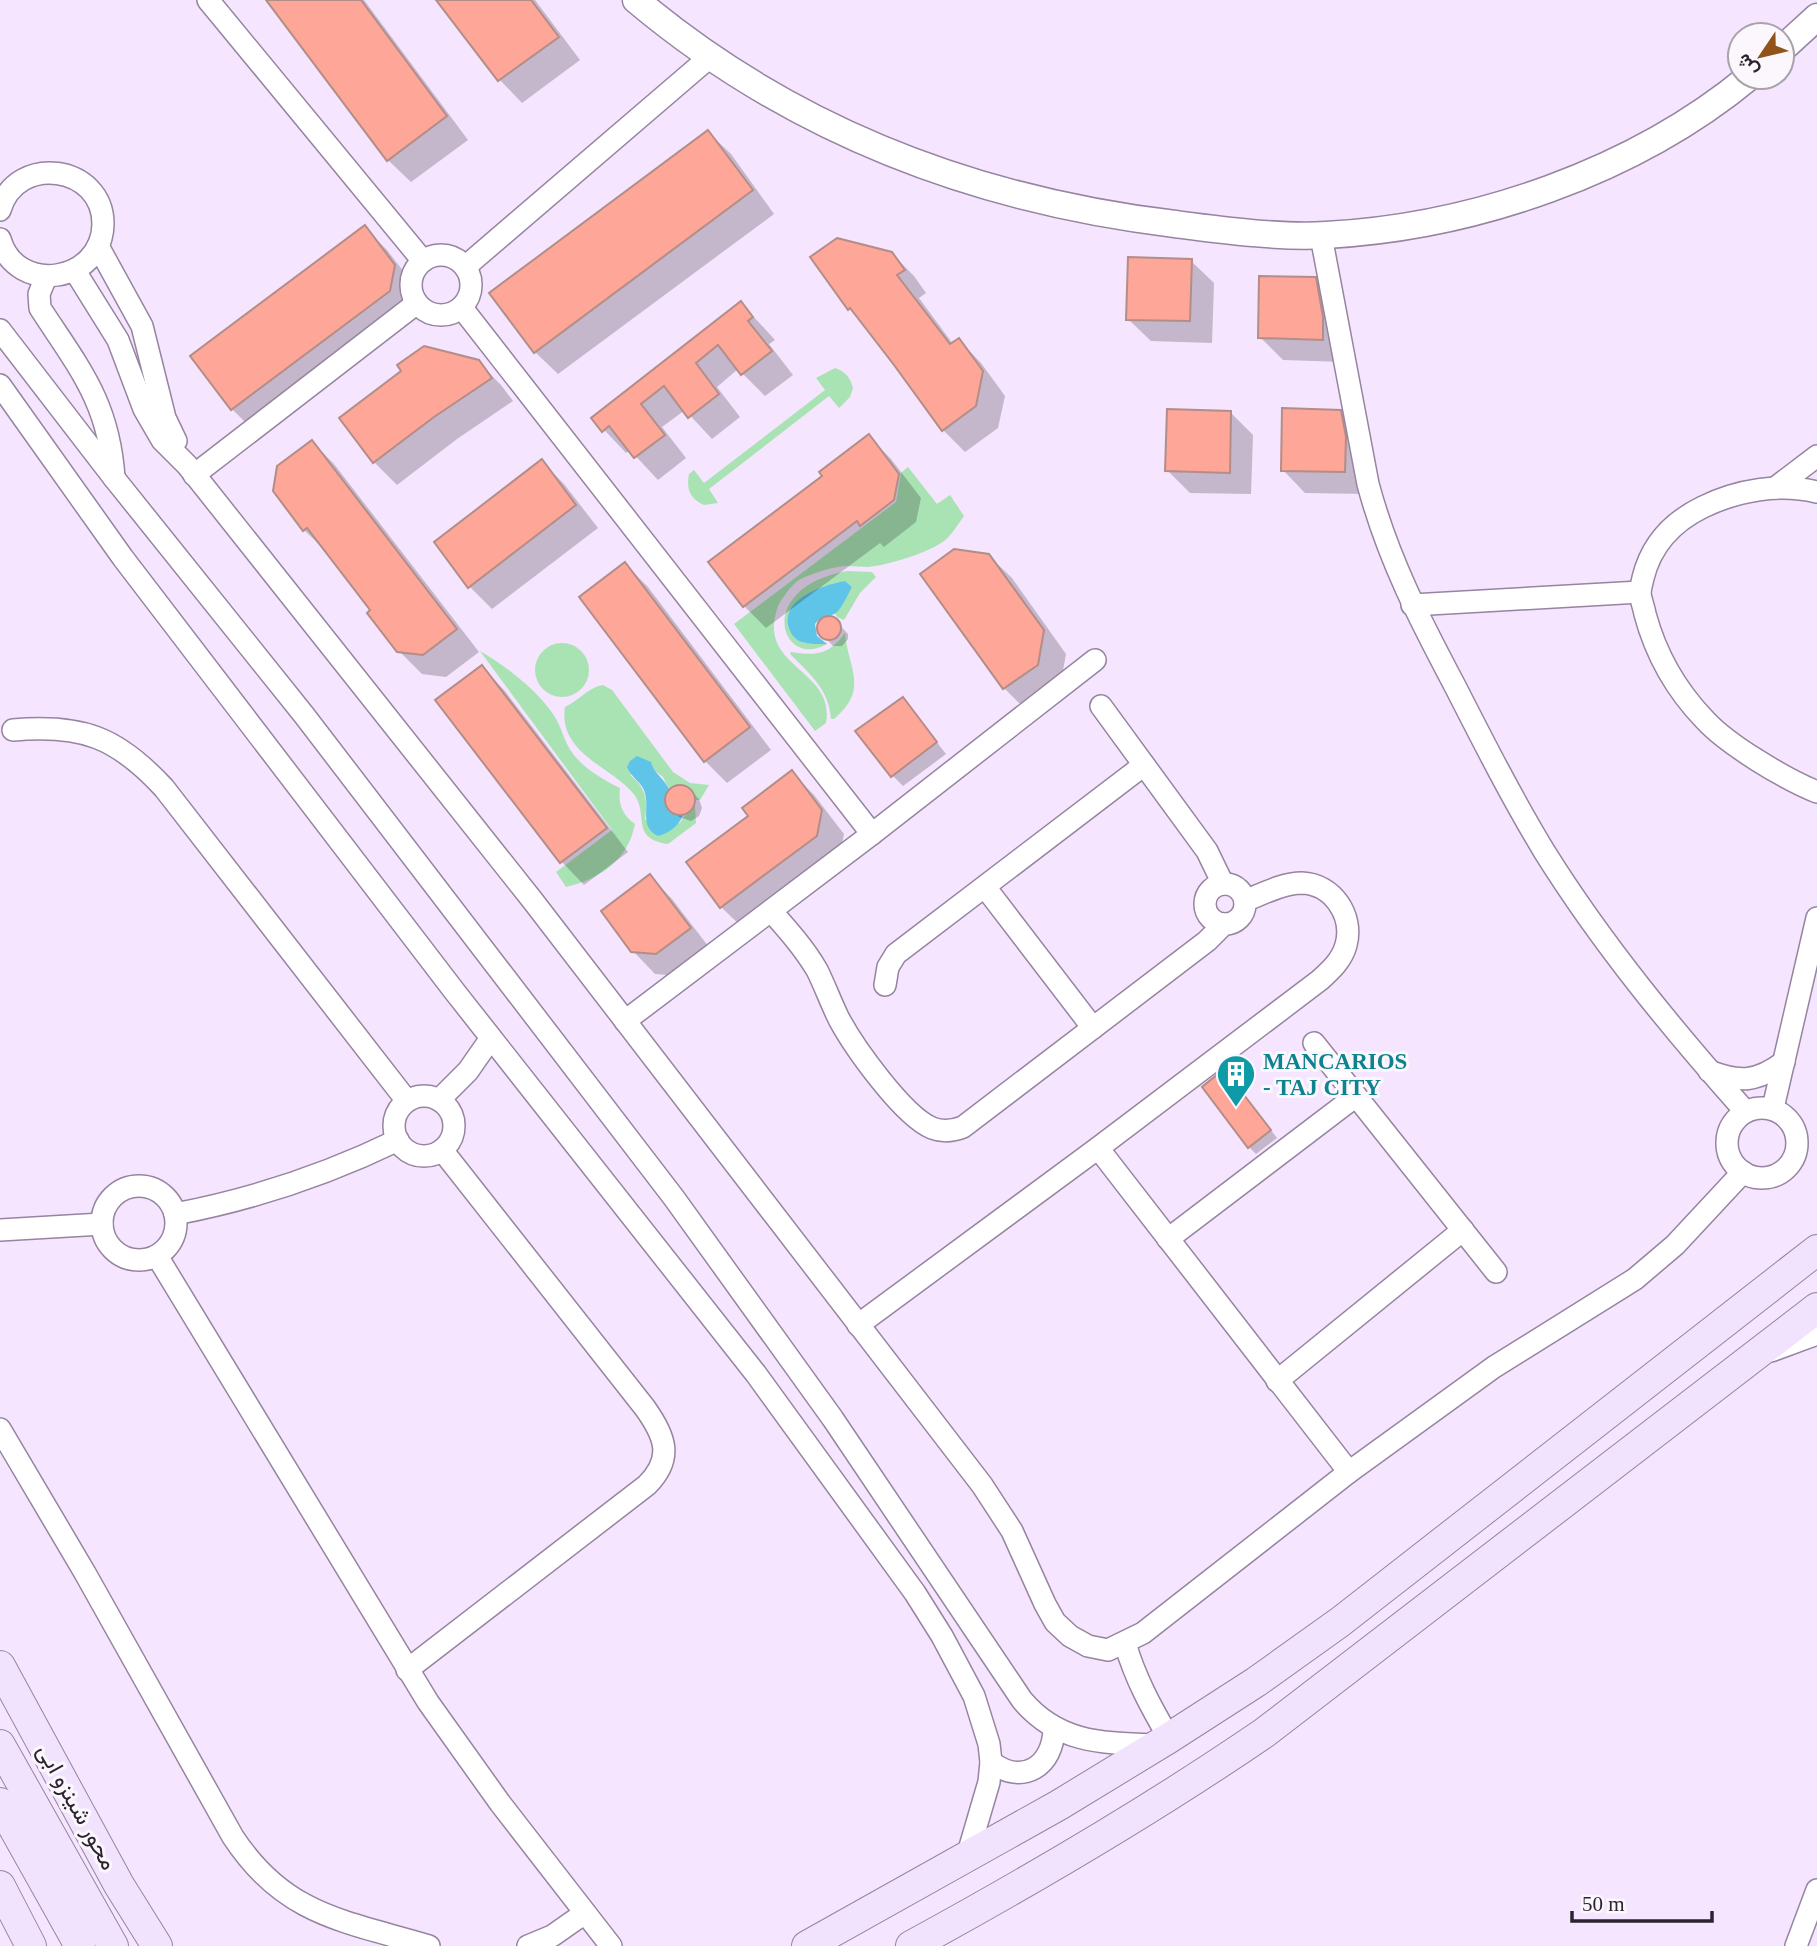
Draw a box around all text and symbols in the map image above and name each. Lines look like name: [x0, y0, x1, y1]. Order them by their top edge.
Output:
north arrow: [1726, 21, 1796, 91]
text: ش: [1732, 49, 1763, 81]
place label: MANCARIOS - TAJ CITY: [1263, 1049, 1407, 1100]
building icon: MANCARIOS - TAJ CITY: [1215, 1053, 1257, 1108]
street label: محور شينزو ابى: [30, 1740, 122, 1875]
scale bar: [1572, 1880, 1712, 1924]
text: 50 m: [1582, 1892, 1625, 1916]

